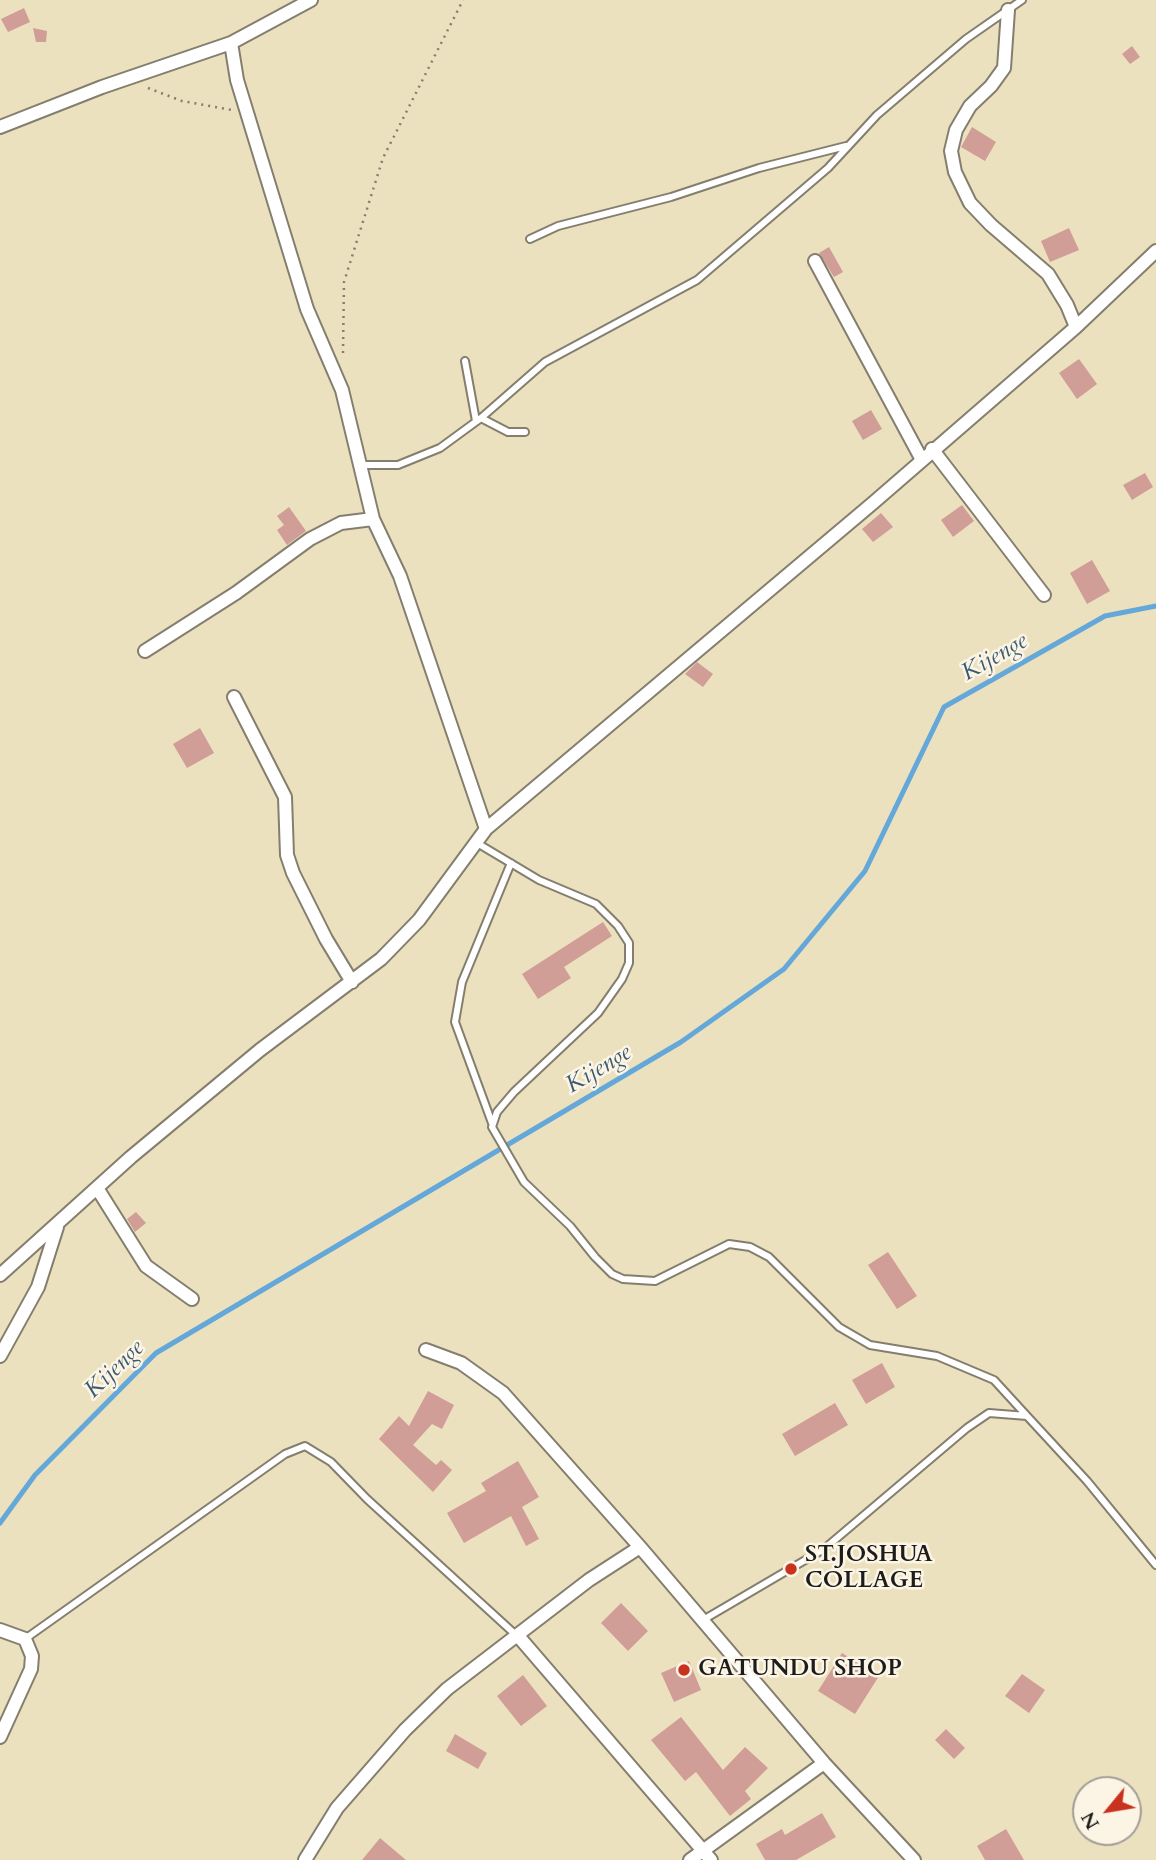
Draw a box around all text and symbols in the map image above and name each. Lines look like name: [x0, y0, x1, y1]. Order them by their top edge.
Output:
water label: Kijenge: [957, 628, 1033, 688]
water label: Kijenge: [561, 1039, 637, 1101]
water label: Kijenge: [79, 1335, 151, 1405]
place label: ST.JOSHUA COLLAGE: [805, 1542, 933, 1596]
marker: ST.JOSHUA COLLAGE: [783, 1561, 799, 1577]
place label: GATUNDU SHOP: [698, 1656, 902, 1684]
marker: GATUNDU SHOP: [676, 1662, 692, 1678]
north arrow: [1072, 1776, 1142, 1846]
text: N: [1075, 1807, 1106, 1834]

